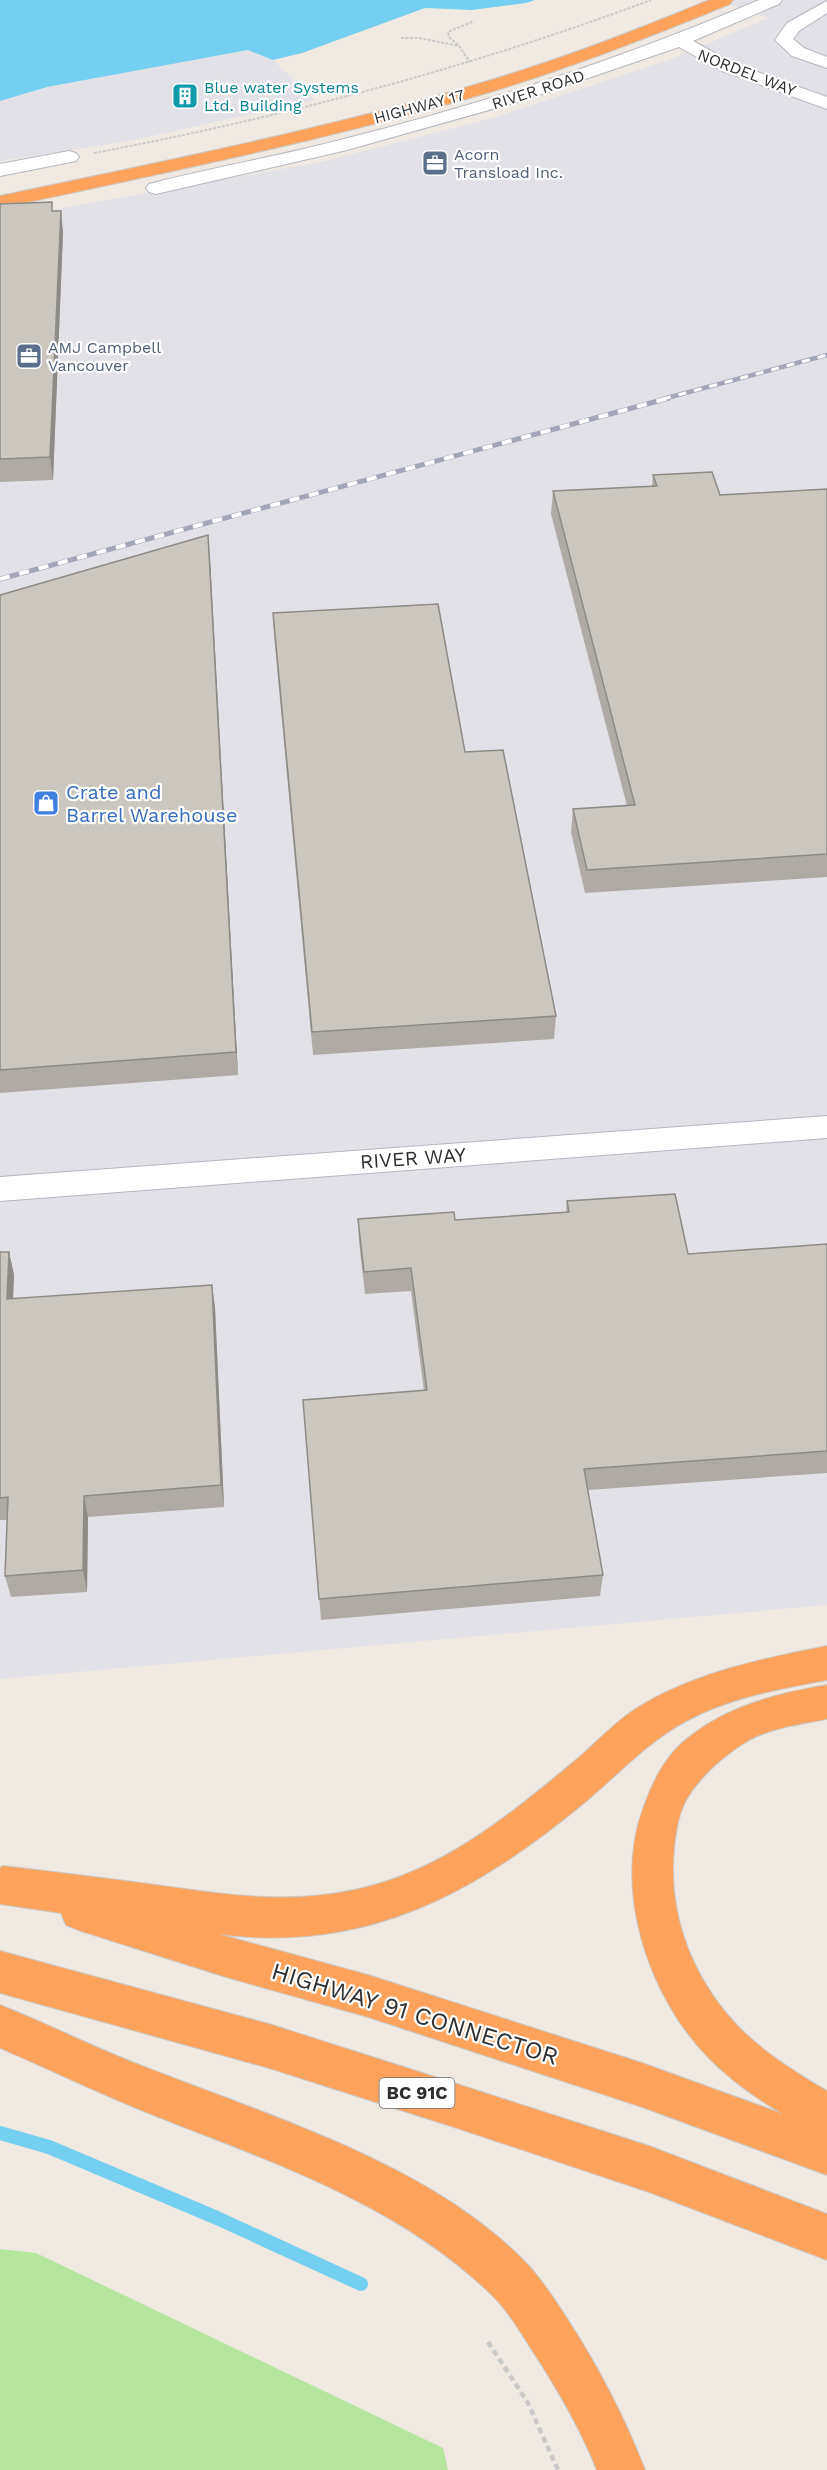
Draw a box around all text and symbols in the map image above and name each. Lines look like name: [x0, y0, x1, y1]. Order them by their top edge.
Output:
street label: NORDEL WAY: [695, 45, 799, 100]
street label: RIVER ROAD: [489, 66, 587, 113]
place label: Blue water Systems Ltd. Building: [204, 78, 359, 115]
building icon: Blue water Systems Ltd. Building: [170, 81, 200, 111]
street label: HIGHWAY 17: [372, 85, 466, 128]
place label: Acorn Transload Inc.: [454, 145, 563, 182]
office icon: Acorn Transload Inc.: [420, 148, 450, 178]
place label: AMJ Campbell Vancouver: [48, 338, 161, 375]
office icon: AMJ Campbell Vancouver: [14, 341, 44, 371]
place label: Crate and Barrel Warehouse: [66, 780, 238, 827]
shop icon: Crate and Barrel Warehouse: [31, 788, 61, 818]
street label: RIVER WAY: [359, 1142, 467, 1174]
street label: HIGHWAY 91 CONNECTOR: [268, 1957, 562, 2071]
road number: BC 91C: [380, 2078, 454, 2108]

